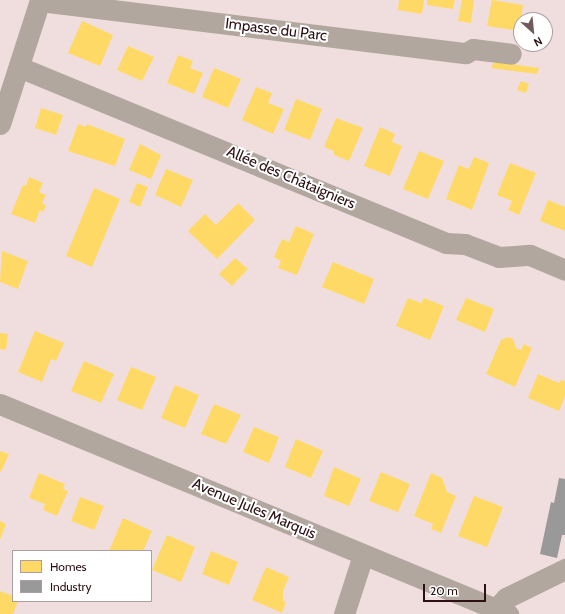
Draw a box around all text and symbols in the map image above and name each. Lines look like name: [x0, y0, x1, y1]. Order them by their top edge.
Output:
north arrow: [513, 12, 553, 52]
street label: Impasse du Parc: [224, 15, 328, 45]
text: N: [531, 34, 545, 50]
street label: Allée des Châtaigniers: [224, 143, 358, 213]
street label: Avenue Jules Marquis: [189, 475, 319, 543]
legend: [12, 550, 152, 602]
text: Homes: [50, 559, 87, 574]
scale bar: [425, 576, 488, 602]
text: Industry: [50, 579, 91, 594]
text: 20 m: [430, 583, 458, 598]

